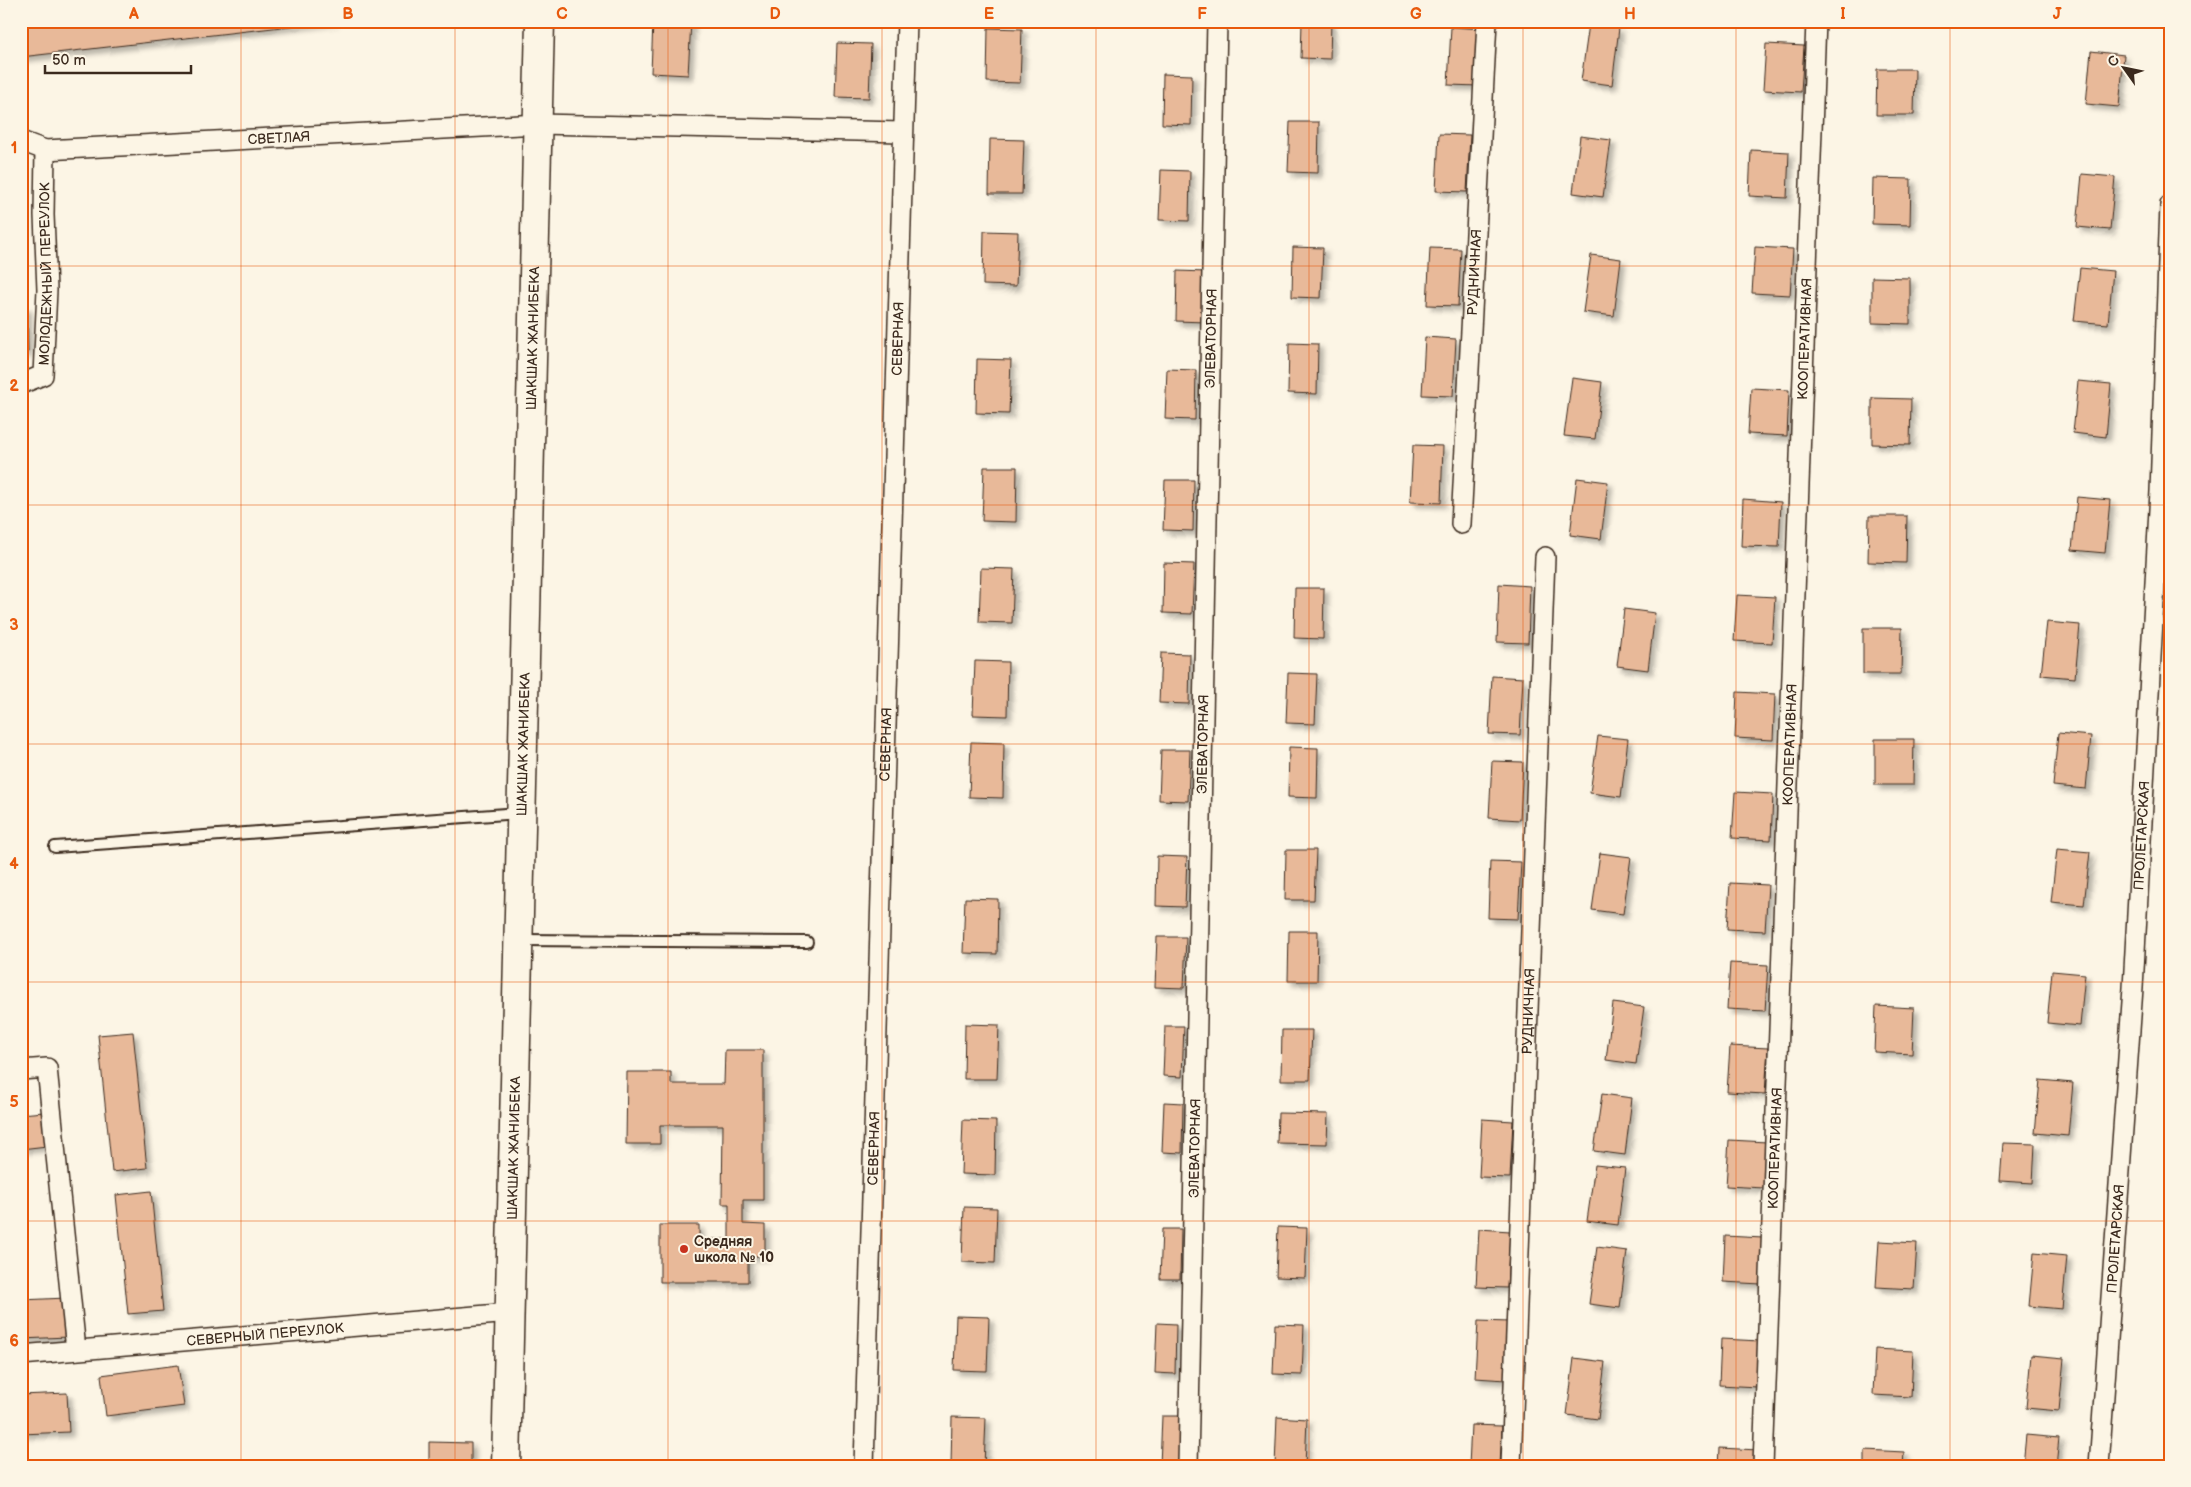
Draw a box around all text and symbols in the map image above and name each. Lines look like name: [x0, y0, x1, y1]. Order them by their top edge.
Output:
text: A: [128, 5, 139, 24]
text: B: [342, 5, 354, 24]
text: C: [556, 5, 568, 24]
text: D: [769, 5, 781, 24]
text: E: [984, 5, 994, 24]
text: F: [1197, 5, 1207, 24]
text: G: [1410, 5, 1422, 24]
text: H: [1624, 5, 1636, 24]
text: I: [1840, 5, 1846, 24]
text: J: [2053, 5, 2062, 24]
scale bar: [45, 42, 191, 74]
north arrow: [2098, 42, 2148, 92]
text: 50 m: [52, 51, 86, 70]
text: С: [2104, 52, 2123, 70]
street label: СВЕТЛАЯ: [247, 128, 311, 148]
text: 1: [11, 139, 17, 158]
street label: МОЛОДЕЖНЫЙ ПЕРЕУЛОК: [35, 181, 56, 366]
street label: РУДНИЧНАЯ: [1464, 229, 1485, 316]
street label: ШАКШАК ЖАНИБЕКА: [523, 266, 543, 410]
street label: КООПЕРАТИВНАЯ: [1794, 277, 1816, 400]
street label: ЭЛЕВАТОРНАЯ: [1202, 288, 1221, 388]
street label: СЕВЕРНАЯ: [888, 301, 908, 376]
text: 2: [9, 377, 19, 396]
text: 3: [9, 616, 19, 635]
street label: ШАКШАК ЖАНИБЕКА: [513, 672, 534, 816]
street label: КООПЕРАТИВНАЯ: [1779, 683, 1801, 806]
street label: ЭЛЕВАТОРНАЯ: [1193, 694, 1212, 794]
street label: СЕВЕРНАЯ: [876, 707, 896, 782]
street label: ПРОЛЕТАРСКАЯ: [2130, 780, 2153, 891]
text: 4: [9, 855, 19, 874]
street label: РУДНИЧНАЯ: [1518, 968, 1539, 1055]
street label: ШАКШАК ЖАНИБЕКА: [504, 1076, 524, 1220]
street label: КООПЕРАТИВНАЯ: [1764, 1087, 1786, 1210]
text: 5: [9, 1093, 19, 1112]
street label: ЭЛЕВАТОРНАЯ: [1185, 1098, 1204, 1198]
street label: СЕВЕРНАЯ: [864, 1111, 884, 1185]
street label: ПРОЛЕТАРСКАЯ: [2103, 1183, 2128, 1294]
place label: Средняя школа № 10: [694, 1233, 774, 1266]
marker: Средняя школа № 10: [678, 1243, 690, 1255]
street label: СЕВЕРНЫЙ ПЕРЕУЛОК: [186, 1319, 345, 1350]
text: 6: [9, 1332, 19, 1351]

